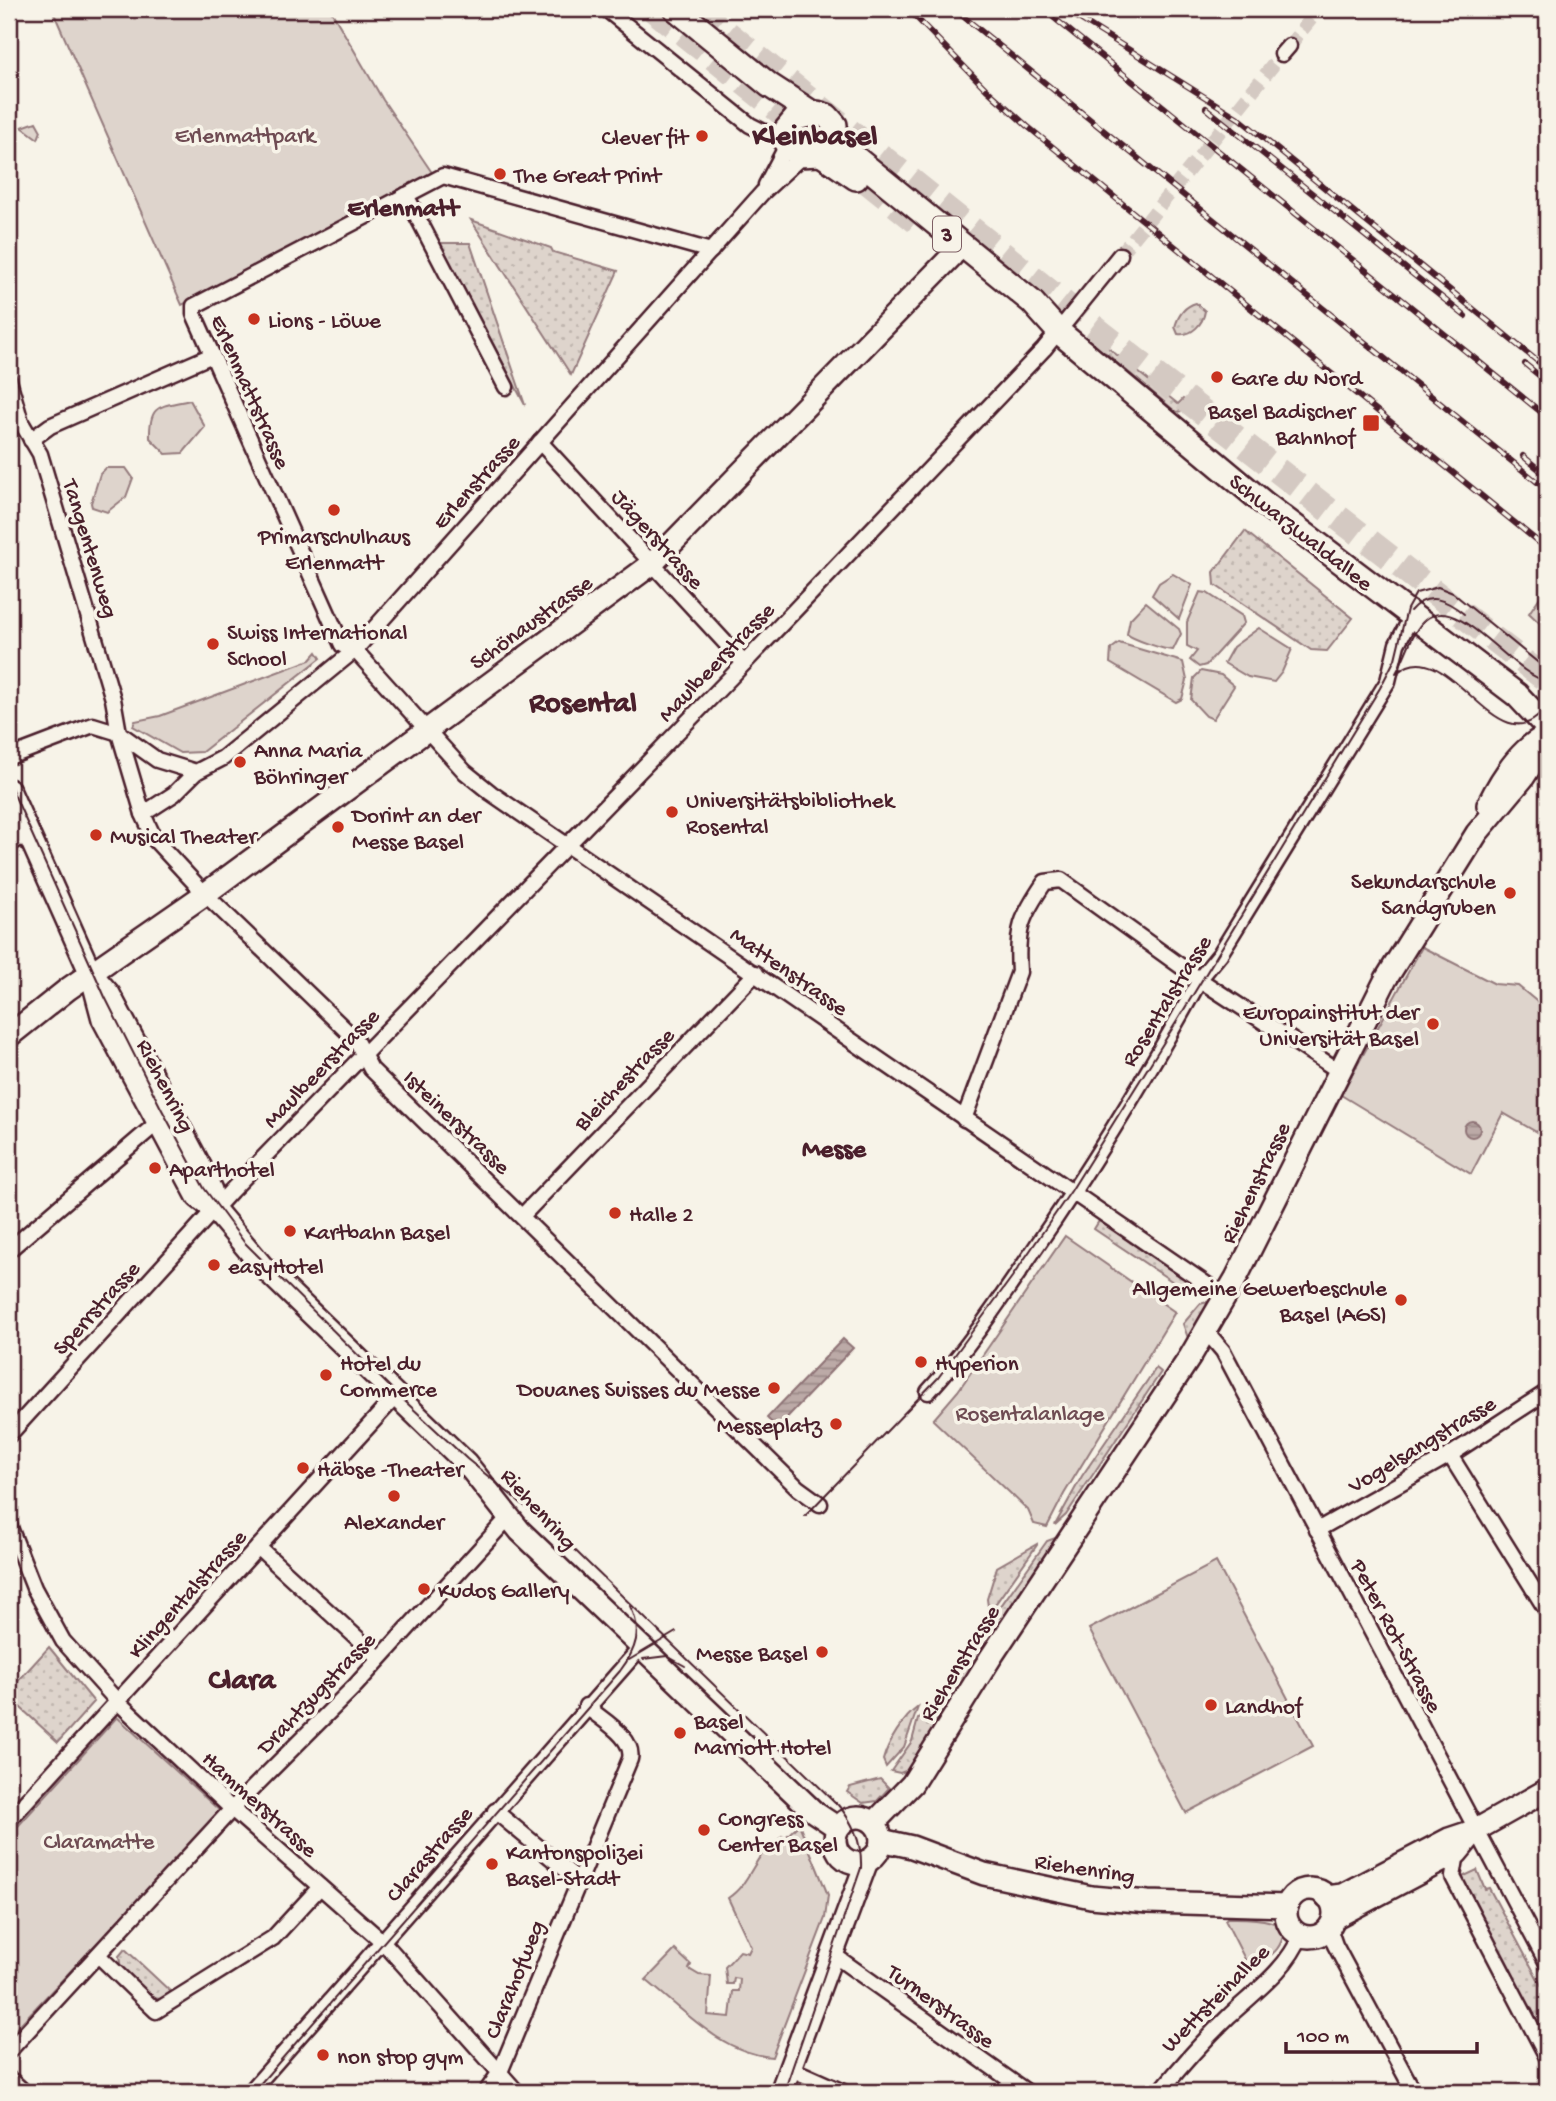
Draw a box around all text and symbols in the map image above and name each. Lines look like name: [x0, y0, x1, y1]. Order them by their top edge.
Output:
district label: Kleinbasel: [752, 121, 878, 156]
park label: Erlenmattpark: [175, 124, 318, 151]
place label: Clever fit: [602, 126, 690, 153]
marker: Clever fit: [694, 128, 710, 144]
place label: The Great Print: [512, 164, 662, 191]
marker: The Great Print: [492, 166, 508, 182]
district label: Erlenmatt: [347, 195, 461, 226]
road number: 3: [933, 216, 961, 252]
place label: Lions - Löwe: [268, 309, 382, 336]
street label: Erlenmattstrasse: [203, 311, 295, 475]
marker: Lions - Löwe: [246, 311, 262, 327]
place label: Gare du Nord: [1231, 367, 1364, 394]
marker: Gare du Nord: [1209, 369, 1225, 385]
place label: Basel Badischer Bahnhof: [1207, 400, 1357, 453]
marker: Basel Badischer Bahnhof: [1361, 413, 1381, 433]
street label: Erlenstrasse: [428, 430, 528, 536]
street label: Schwarzwaldallee: [1222, 469, 1378, 599]
street label: Tangentenweg: [54, 475, 123, 622]
street label: Jägerstrasse: [604, 485, 709, 597]
marker: Primarschulhaus Erlenmatt: [326, 502, 342, 518]
place label: Primarschulhaus Erlenmatt: [257, 525, 411, 578]
street label: Schönaustrasse: [466, 570, 599, 677]
street label: Maulbeerstrasse: [654, 597, 782, 729]
place label: Swiss International School: [227, 621, 408, 674]
marker: Swiss International School: [205, 636, 221, 652]
district label: Rosental: [528, 688, 637, 723]
place label: Anna Maria Böhringer: [253, 739, 363, 792]
marker: Anna Maria Böhringer: [232, 754, 248, 770]
place label: Universitätsbibliothek Rosental: [686, 789, 897, 842]
place label: Dorint an der Messe Basel: [350, 804, 482, 857]
marker: Universitätsbibliothek Rosental: [664, 804, 680, 820]
marker: Dorint an der Messe Basel: [330, 819, 346, 835]
place label: Musical Theater: [110, 825, 258, 852]
marker: Musical Theater: [88, 827, 104, 843]
place label: Sekundarschule Sandgruben: [1351, 870, 1497, 923]
marker: Sekundarschule Sandgruben: [1502, 885, 1518, 901]
street label: Mattenstrasse: [724, 922, 853, 1024]
street label: Rosentalstrasse: [1117, 930, 1220, 1073]
place label: Europainstitut der Universität Basel: [1242, 1001, 1421, 1054]
street label: Maulbeerstrasse: [259, 1003, 387, 1135]
marker: Europainstitut der Universität Basel: [1425, 1016, 1441, 1032]
street label: Bleichestrasse: [569, 1022, 682, 1138]
street label: Riehenring: [129, 1035, 199, 1138]
street label: Isteinerstrasse: [396, 1066, 516, 1182]
street label: Riehenstrasse: [1216, 1117, 1299, 1249]
district label: Messe: [802, 1136, 868, 1167]
place label: Aparthotel: [169, 1158, 275, 1185]
marker: Aparthotel: [147, 1160, 163, 1176]
place label: Halle 2: [629, 1203, 694, 1230]
marker: Halle 2: [607, 1205, 623, 1221]
place label: Kartbahn Basel: [304, 1221, 451, 1248]
marker: Kartbahn Basel: [282, 1223, 298, 1239]
place label: easyHotel: [228, 1255, 324, 1282]
street label: Sperrstrasse: [48, 1256, 148, 1362]
marker: easyHotel: [206, 1257, 222, 1273]
place label: Allgemeine Gewerbeschule Basel (AGS): [1132, 1277, 1388, 1330]
marker: Allgemeine Gewerbeschule Basel (AGS): [1393, 1292, 1409, 1308]
place label: Hotel du Commerce: [340, 1352, 438, 1405]
place label: Hyperion: [935, 1352, 1019, 1379]
marker: Hyperion: [913, 1354, 929, 1370]
marker: Hotel du Commerce: [318, 1367, 334, 1383]
place label: Douanes Suisses du Messe: [515, 1378, 761, 1405]
marker: Douanes Suisses du Messe: [766, 1380, 782, 1396]
street label: Vogelsangstrasse: [1343, 1391, 1503, 1501]
park label: Rosentalanlage: [956, 1402, 1106, 1429]
place label: Messeplatz: [717, 1414, 823, 1441]
marker: Messeplatz: [828, 1416, 844, 1432]
place label: Häbse -Theater: [317, 1458, 465, 1485]
marker: Häbse -Theater: [295, 1460, 311, 1476]
street label: Riehenring: [494, 1464, 581, 1557]
marker: Alexander: [386, 1488, 402, 1504]
place label: Alexander: [344, 1511, 446, 1538]
street label: Klingentalstrasse: [124, 1524, 254, 1665]
street label: Peter Rot-Strasse: [1343, 1554, 1447, 1719]
place label: Kudos Gallery: [438, 1579, 570, 1606]
marker: Kudos Gallery: [416, 1581, 432, 1597]
street label: Riehenstrasse: [915, 1600, 1008, 1727]
street label: Drahtzugstrasse: [251, 1627, 383, 1763]
place label: Messe Basel: [696, 1642, 808, 1669]
marker: Messe Basel: [814, 1644, 830, 1660]
district label: Clara: [209, 1665, 277, 1700]
place label: Landhof: [1225, 1695, 1304, 1722]
marker: Landhof: [1203, 1697, 1219, 1713]
place label: Basel Marriott Hotel: [693, 1710, 832, 1763]
marker: Basel Marriott Hotel: [672, 1725, 688, 1741]
street label: Hammerstrasse: [195, 1747, 323, 1865]
street label: Clarastrasse: [381, 1801, 481, 1909]
place label: Congress Center Basel: [718, 1807, 838, 1860]
marker: Congress Center Basel: [696, 1822, 712, 1838]
park label: Claramatte: [44, 1830, 156, 1857]
place label: Kantonspolizei Basel-Stadt: [505, 1841, 643, 1894]
street label: Riehenring: [1032, 1849, 1137, 1892]
marker: Kantonspolizei Basel-Stadt: [484, 1856, 500, 1872]
street label: Clarahofweg: [480, 1917, 552, 2043]
street label: Wettsteinallee: [1157, 1939, 1277, 2059]
street label: Turnerstrasse: [879, 1959, 1000, 2057]
scale bar: [1286, 2010, 1477, 2054]
text: 100 m: [1296, 2026, 1349, 2051]
place label: non stop gym: [337, 2045, 464, 2072]
marker: non stop gym: [315, 2047, 331, 2063]

